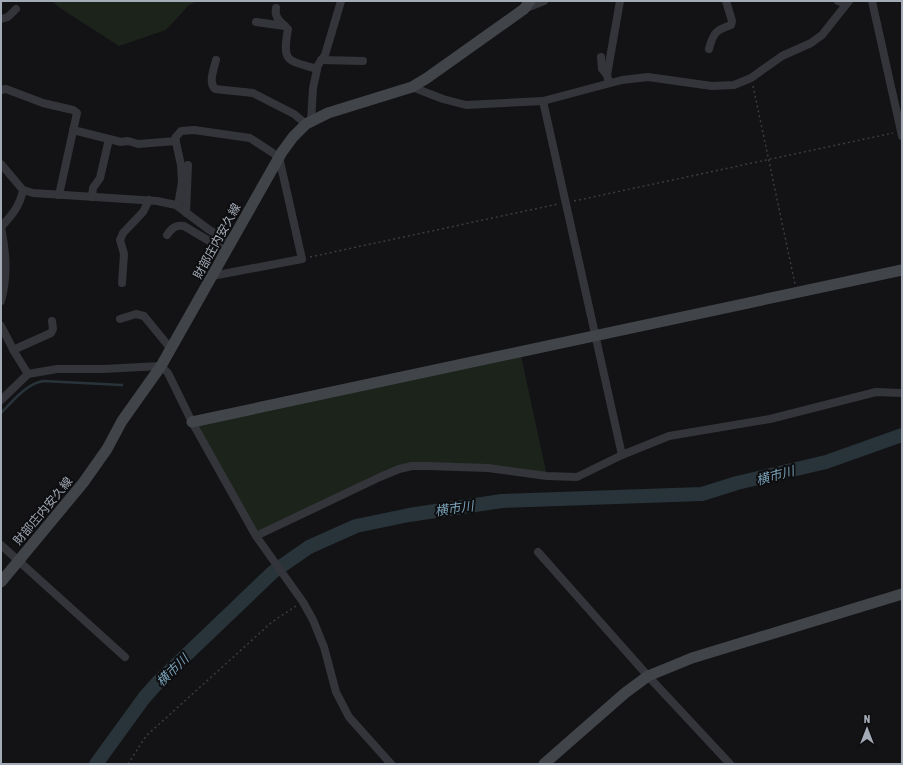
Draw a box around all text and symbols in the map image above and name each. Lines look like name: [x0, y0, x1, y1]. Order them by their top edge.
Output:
street label: 財部庄内安久線: [191, 201, 243, 281]
water label: 横市川: [754, 463, 798, 488]
street label: 財部庄内安久線: [11, 474, 75, 548]
water label: 横市川: [434, 498, 476, 519]
water label: 横市川: [153, 650, 193, 689]
north arrow: [847, 709, 887, 749]
text: N: [864, 713, 870, 725]

